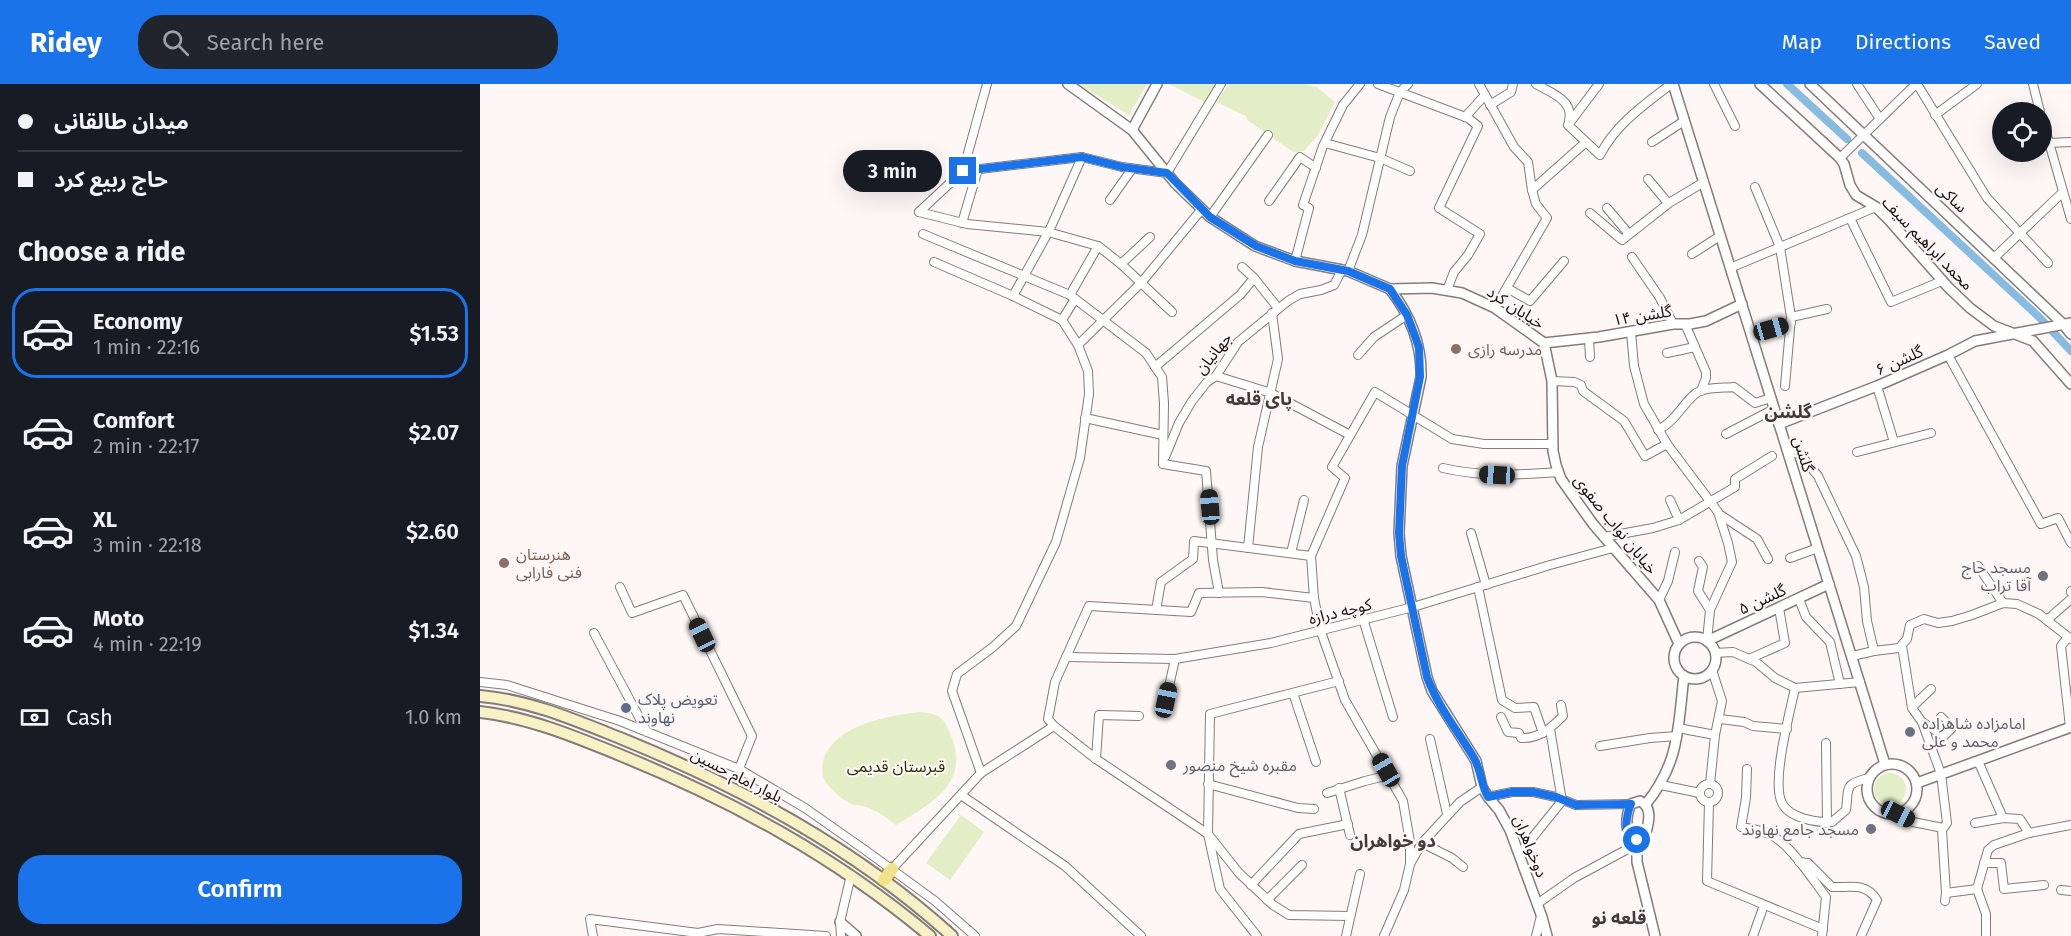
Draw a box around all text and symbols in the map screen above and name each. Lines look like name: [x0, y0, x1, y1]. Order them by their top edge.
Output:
search box: [138, 15, 558, 69]
text: Ridey: [30, 26, 102, 59]
icon: search: [159, 26, 192, 59]
text: Search here: [207, 29, 324, 56]
text: Map: [1782, 29, 1822, 55]
text: Directions: [1855, 29, 1951, 55]
text: Saved: [1984, 29, 2041, 55]
map controls: [1992, 102, 2052, 162]
button: locate: [1992, 102, 2052, 162]
text: میدان طالقانی: [54, 108, 189, 135]
callout: 3 min: [843, 150, 942, 192]
route end: [949, 157, 976, 184]
text: 3 min: [868, 159, 917, 183]
text: حاج ربیع کرد: [54, 166, 168, 193]
street label: ساکی: [1932, 178, 1971, 216]
street label: محمد ابراهیم سیف: [1876, 193, 1977, 296]
text: Choose a ride: [18, 236, 185, 268]
street label: خیابان کرد: [1484, 282, 1548, 333]
street label: گلشن ۱۴: [1611, 301, 1673, 330]
icon: car: [21, 306, 75, 360]
text: Economy: [93, 308, 182, 335]
car: [1751, 315, 1791, 343]
text: $1.53: [409, 320, 459, 347]
street label: جهانیان: [1191, 329, 1236, 378]
text: 1 min · 22:16: [93, 335, 200, 359]
place label: مدرسه رازی: [1468, 340, 1542, 359]
street label: گلشن ۶: [1872, 341, 1926, 379]
marker: مدرسه رازی: [1449, 342, 1463, 356]
district label: پای قلعه: [1226, 388, 1292, 411]
district label: گلشن: [1764, 401, 1812, 423]
icon: car: [21, 405, 75, 459]
text: Comfort: [93, 407, 174, 434]
text: $2.07: [409, 419, 459, 446]
text: 2 min · 22:17: [93, 434, 199, 458]
street label: گلشن: [1789, 434, 1818, 475]
car: [1479, 465, 1515, 485]
street label: خیابان نواب صفوی: [1570, 471, 1661, 578]
car: [1199, 488, 1221, 526]
icon: car: [21, 504, 75, 558]
text: XL: [93, 506, 117, 533]
text: $2.60: [406, 518, 459, 545]
text: 3 min · 22:18: [93, 533, 202, 557]
place label: هنرستان فنی فارابی: [516, 545, 582, 582]
marker: هنرستان فنی فارابی: [497, 556, 511, 570]
place label: مسجد حاج آقا تراب: [1962, 558, 2032, 595]
marker: مسجد حاج آقا تراب: [2036, 569, 2050, 583]
street label: گلشن ۵: [1736, 580, 1789, 619]
street label: کوچه درازه: [1307, 594, 1374, 629]
icon: car: [21, 603, 75, 657]
text: Moto: [93, 605, 144, 632]
car: [686, 615, 718, 655]
text: $1.34: [409, 617, 459, 644]
text: 4 min · 22:19: [93, 632, 202, 656]
car: [1153, 681, 1179, 719]
place label: تعویض پلاک نهاوند: [638, 690, 718, 727]
icon: cash: [18, 701, 51, 734]
marker: تعویض پلاک نهاوند: [619, 701, 633, 715]
text: Cash: [66, 704, 113, 731]
text: 1.0 km: [405, 705, 462, 729]
place label: امامزاده شاهزاده محمد و علی: [1922, 714, 2026, 751]
marker: امامزاده شاهزاده محمد و علی: [1903, 725, 1917, 739]
street label: بلوار امام حسین: [686, 744, 786, 809]
car: [1369, 750, 1403, 790]
place label: مقبره شیخ منصور: [1182, 756, 1297, 778]
park label: قبرستان قدیمی: [847, 757, 945, 776]
marker: مقبره شیخ منصور: [1164, 758, 1178, 772]
car: [1878, 798, 1918, 830]
street label: دوخواهران: [1509, 812, 1552, 880]
place label: مسجد جامع نهاوند: [1742, 820, 1859, 842]
marker: مسجد جامع نهاوند: [1864, 822, 1878, 836]
route start: [1623, 826, 1650, 853]
district label: دو خواهران: [1350, 830, 1436, 852]
button: Confirm: [18, 855, 462, 924]
district label: قلعه نو: [1592, 907, 1646, 929]

